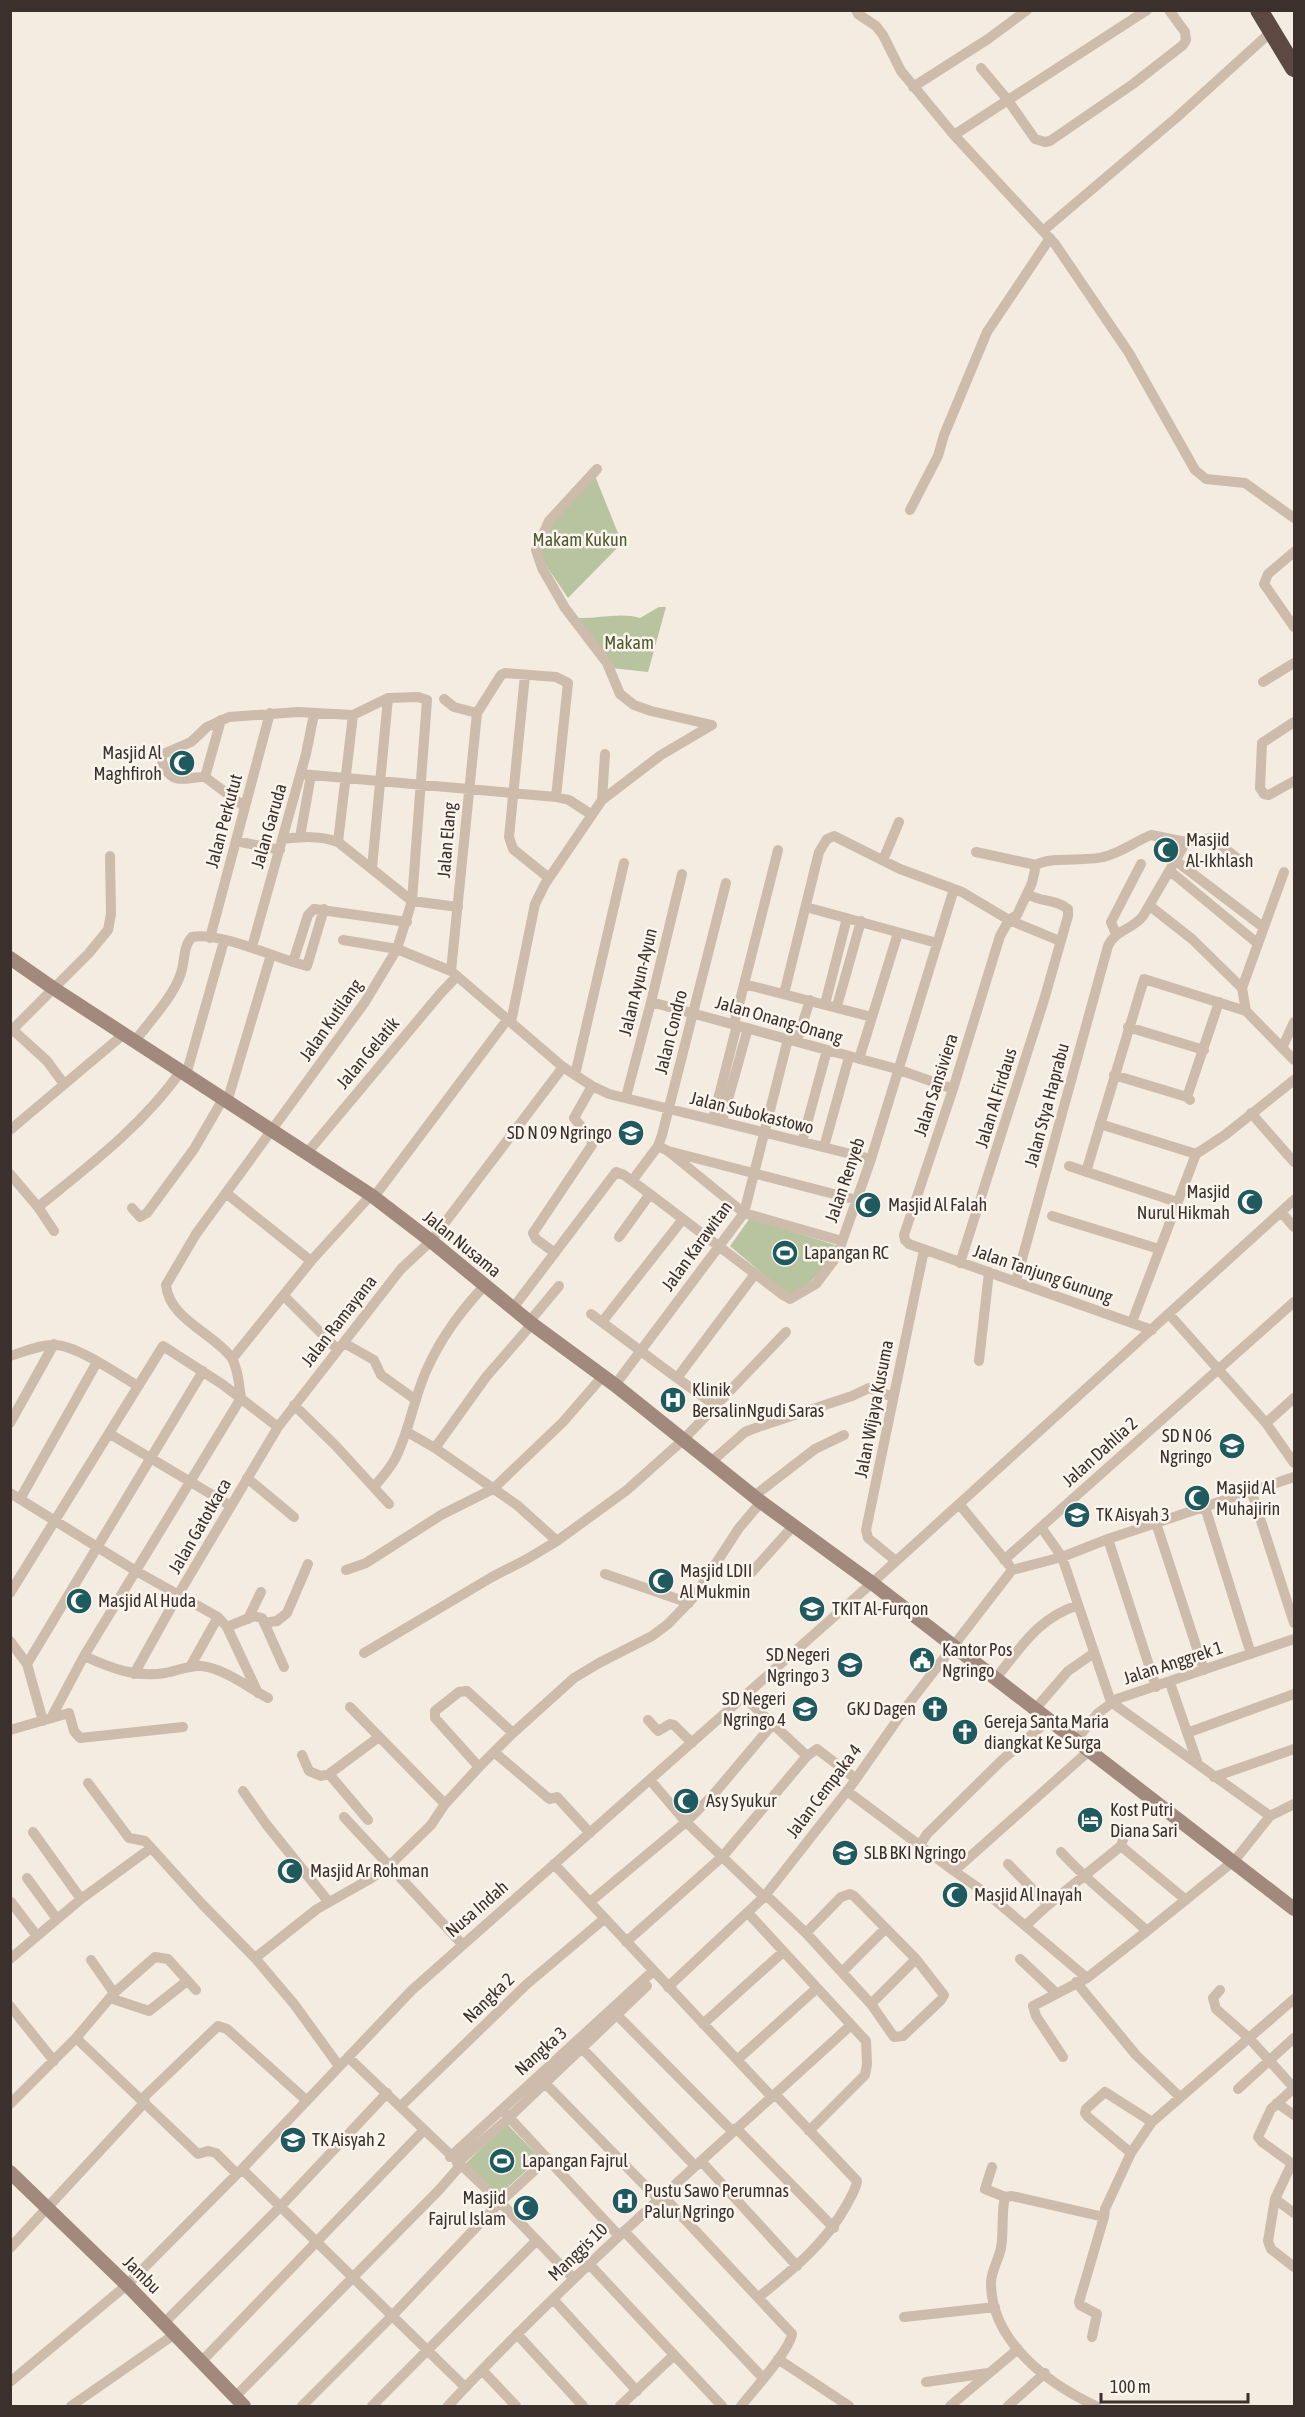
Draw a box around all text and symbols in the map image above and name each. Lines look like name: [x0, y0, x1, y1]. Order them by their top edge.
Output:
park label: Makam Kukun: [533, 529, 627, 550]
park label: Makam: [604, 632, 654, 653]
place label: Masjid Al Maghfiroh: [93, 742, 162, 784]
mosque icon: Masjid Al Maghfiroh: [167, 748, 197, 778]
street label: Jalan Perkutut: [201, 772, 246, 870]
street label: Jalan Garuda: [246, 781, 291, 871]
street label: Jalan Elang: [433, 801, 460, 879]
place label: Masjid Al-Ikhlash: [1186, 829, 1254, 871]
mosque icon: Masjid Al-Ikhlash: [1151, 835, 1181, 865]
street label: Jalan Ayun-Ayun: [614, 926, 661, 1038]
street label: Jalan Kutilang: [295, 975, 367, 1065]
street label: Jalan Condro: [650, 988, 691, 1076]
street label: Jalan Onang-Onang: [713, 991, 845, 1048]
street label: Jalan Gelatik: [332, 1013, 404, 1093]
street label: Jalan Sansiviera: [909, 1031, 962, 1139]
street label: Jalan Stya Haprabu: [1020, 1041, 1073, 1169]
street label: Jalan Al Firdaus: [970, 1045, 1021, 1150]
street label: Jalan Subokastowo: [688, 1087, 816, 1138]
school or university icon: SD N 09 Ngringo: [616, 1118, 646, 1148]
place label: SD N 09 Ngringo: [507, 1122, 612, 1143]
street label: Jalan Renyeb: [820, 1135, 869, 1225]
place label: Masjid Nurul Hikmah: [1137, 1181, 1230, 1223]
mosque icon: Masjid Nurul Hikmah: [1235, 1187, 1265, 1217]
mosque icon: Masjid Al Falah: [853, 1190, 883, 1220]
place label: Masjid Al Falah: [888, 1194, 987, 1215]
street label: Jalan Karawitan: [657, 1197, 736, 1295]
street label: Jalan Nusama: [419, 1206, 505, 1281]
sports icon: Lapangan RC: [770, 1238, 800, 1268]
street label: Jalan Tanjung Gunung: [971, 1240, 1116, 1307]
place label: Lapangan RC: [804, 1242, 889, 1263]
street label: Jalan Ramayana: [297, 1271, 381, 1370]
street label: Jalan Wijaya Kusuma: [850, 1338, 897, 1480]
place label: Klinik BersalinNgudi Saras: [692, 1379, 824, 1421]
hospital icon: Klinik BersalinNgudi Saras: [658, 1385, 688, 1415]
street label: Jalan Dahlia 2: [1058, 1412, 1142, 1491]
place label: SD N 06 Ngringo: [1160, 1425, 1212, 1467]
school or university icon: SD N 06 Ngringo: [1217, 1431, 1247, 1461]
street label: Jalan Gatotkaca: [164, 1474, 235, 1577]
place label: Masjid Al Muhajirin: [1216, 1477, 1280, 1519]
mosque icon: Masjid Al Muhajirin: [1182, 1483, 1212, 1513]
school or university icon: TK Aisyah 3: [1062, 1500, 1092, 1530]
place label: TK Aisyah 3: [1096, 1504, 1170, 1525]
place label: Masjid LDII Al Mukmin: [680, 1560, 752, 1602]
mosque icon: Masjid LDII Al Mukmin: [646, 1566, 676, 1596]
mosque icon: Masjid Al Huda: [64, 1586, 94, 1616]
place label: Masjid Al Huda: [98, 1590, 196, 1611]
school or university icon: TKIT Al-Furqon: [797, 1594, 827, 1624]
place label: TKIT Al-Furqon: [832, 1598, 929, 1619]
street label: Jalan Anggrek 1: [1120, 1637, 1225, 1688]
place label: Kantor Pos Ngringo: [942, 1639, 1012, 1681]
place label: SD Negeri Ngringo 3: [766, 1644, 830, 1686]
public building icon: Kantor Pos Ngringo: [907, 1645, 937, 1675]
school or university icon: SD Negeri Ngringo 3: [835, 1650, 865, 1680]
place label: SD Negeri Ngringo 4: [722, 1688, 786, 1730]
school or university icon: SD Negeri Ngringo 4: [790, 1694, 820, 1724]
church icon: GKJ Dagen: [920, 1694, 950, 1724]
place label: GKJ Dagen: [847, 1698, 916, 1719]
place label: Gereja Santa Maria diangkat Ke Surga: [984, 1711, 1109, 1753]
church icon: Gereja Santa Maria diangkat Ke Surga: [950, 1717, 980, 1747]
street label: Jalan Cempaka 4: [782, 1740, 866, 1842]
mosque icon: Asy Syukur: [671, 1786, 701, 1816]
place label: Asy Syukur: [706, 1790, 777, 1811]
place label: Kost Putri Diana Sari: [1110, 1799, 1178, 1841]
hotel icon: Kost Putri Diana Sari: [1075, 1805, 1105, 1835]
school or university icon: SLB BKI Ngringo: [830, 1838, 860, 1868]
place label: SLB BKI Ngringo: [864, 1842, 966, 1863]
mosque icon: Masjid Ar Rohman: [275, 1856, 305, 1886]
place label: Masjid Ar Rohman: [310, 1860, 429, 1881]
street label: Nusa Indah: [441, 1876, 512, 1941]
mosque icon: Masjid Al Inayah: [940, 1880, 970, 1910]
place label: Masjid Al Inayah: [974, 1884, 1082, 1905]
street label: Nangka 2: [459, 1968, 518, 2027]
street label: Nangka 3: [510, 2022, 571, 2079]
school or university icon: TK Aisyah 2: [278, 2125, 308, 2155]
place label: TK Aisyah 2: [312, 2129, 386, 2150]
sports icon: Lapangan Fajrul: [487, 2146, 517, 2176]
place label: Lapangan Fajrul: [522, 2150, 628, 2171]
place label: Pustu Sawo Perumnas Palur Ngringo: [644, 2180, 789, 2222]
hospital icon: Pustu Sawo Perumnas Palur Ngringo: [610, 2186, 640, 2216]
place label: Masjid Fajrul Islam: [428, 2187, 506, 2229]
mosque icon: Masjid Fajrul Islam: [511, 2193, 541, 2223]
street label: Manggis 10: [544, 2218, 612, 2285]
street label: Jambu: [119, 2252, 165, 2298]
scale bar: [1101, 2366, 1248, 2404]
text: 100 m: [1110, 2376, 1151, 2397]

